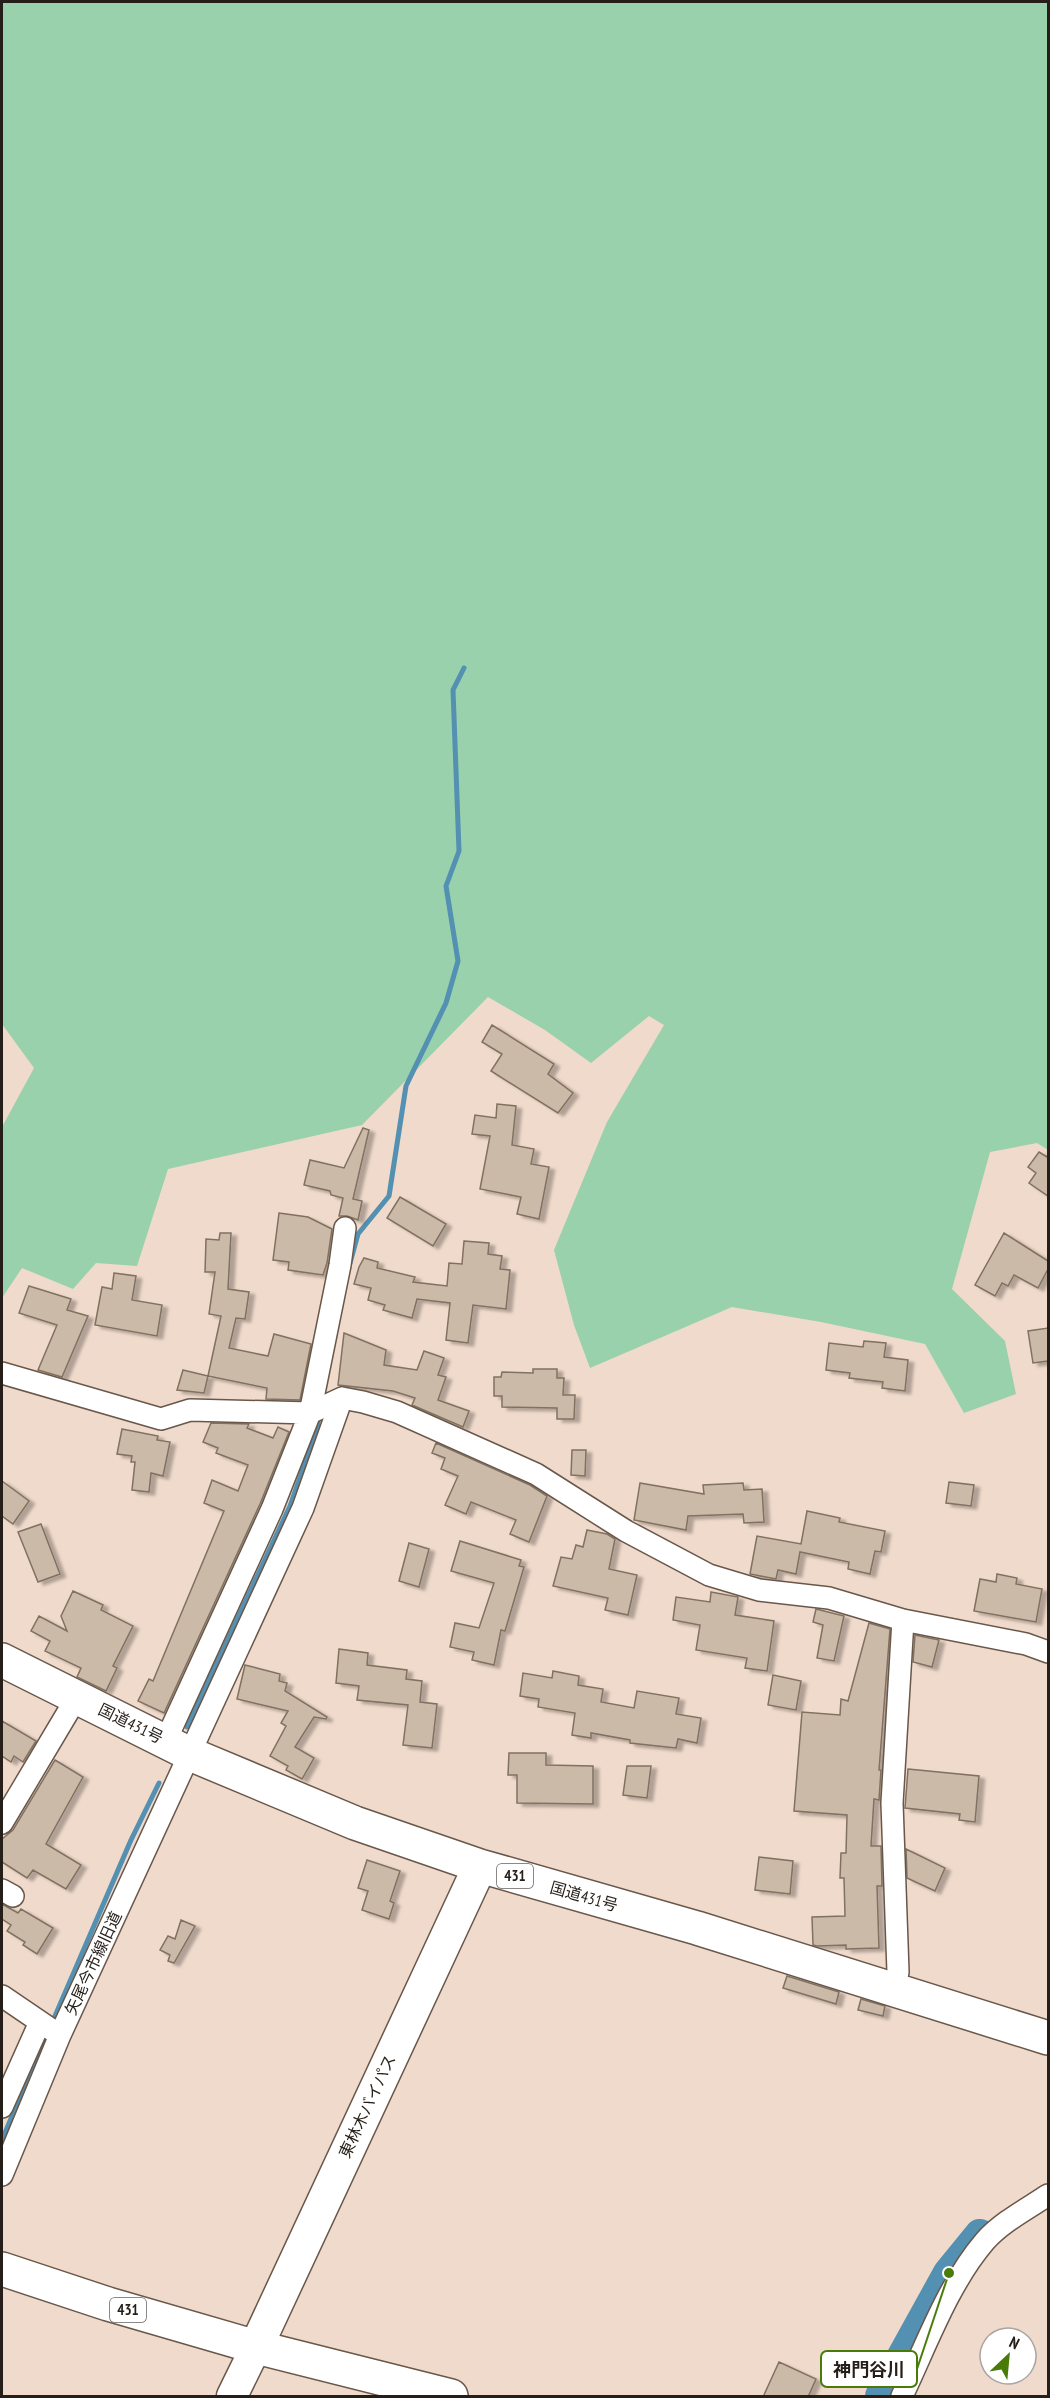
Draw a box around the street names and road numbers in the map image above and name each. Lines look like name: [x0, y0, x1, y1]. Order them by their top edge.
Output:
street label: 国道431号: [95, 1699, 167, 1747]
road number: 431: [497, 1864, 533, 1888]
street label: 国道431号: [548, 1877, 620, 1915]
street label: 矢尾今市線旧道: [60, 1908, 126, 2018]
street label: 東林木バイパス: [334, 2051, 400, 2161]
road number: 431: [110, 2298, 146, 2322]

